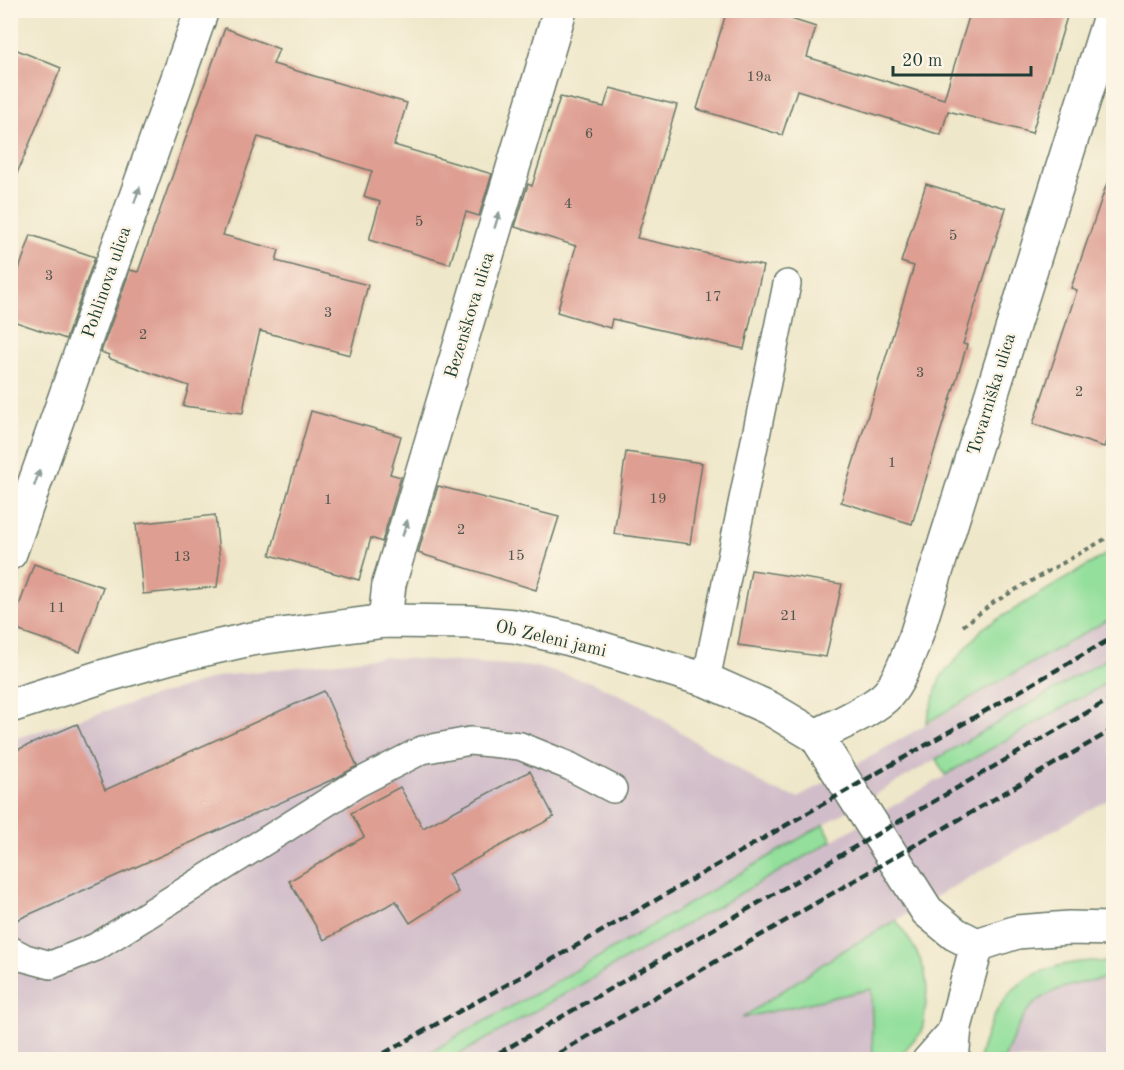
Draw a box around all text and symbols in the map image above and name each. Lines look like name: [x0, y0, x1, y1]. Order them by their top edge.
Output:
scale bar: [893, 39, 1031, 77]
text: 20 m: [902, 52, 942, 70]
house number: 19a: [747, 70, 772, 85]
house number: 6: [585, 127, 593, 142]
one-way arrow: [132, 186, 142, 204]
house number: 4: [564, 197, 572, 212]
one-way arrow: [493, 211, 502, 229]
house number: 5: [415, 215, 423, 230]
street label: Pohlinova ulica: [79, 224, 134, 340]
house number: 5: [949, 229, 957, 244]
street label: Bezenškova ulica: [442, 250, 498, 381]
house number: 3: [45, 269, 53, 284]
house number: 17: [704, 290, 722, 305]
house number: 3: [324, 306, 332, 321]
house number: 2: [139, 328, 147, 343]
street label: Tovarniška ulica: [965, 331, 1019, 458]
house number: 3: [916, 366, 924, 381]
house number: 2: [1075, 385, 1083, 400]
house number: 1: [888, 456, 896, 471]
one-way arrow: [32, 469, 42, 487]
house number: 19: [649, 492, 667, 507]
house number: 1: [324, 493, 332, 508]
one-way arrow: [401, 519, 410, 537]
house number: 2: [457, 523, 465, 538]
house number: 15: [507, 549, 525, 564]
house number: 13: [173, 550, 191, 565]
house number: 11: [48, 601, 66, 616]
house number: 21: [780, 609, 798, 624]
street label: Ob Zeleni jami: [493, 617, 608, 661]

